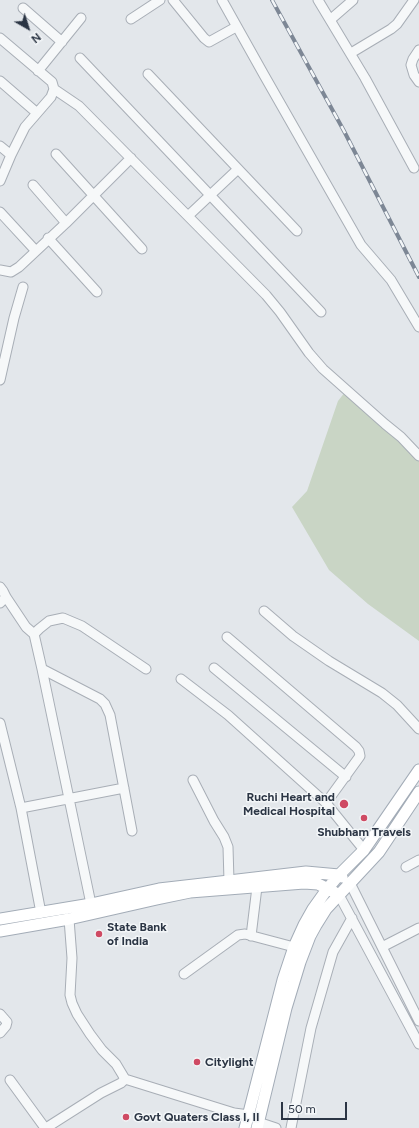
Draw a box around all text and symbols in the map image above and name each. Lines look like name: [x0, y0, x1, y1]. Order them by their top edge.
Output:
north arrow: [8, 8, 48, 48]
text: N: [28, 30, 43, 45]
place label: Ruchi Heart and Medical Hospital: [243, 790, 335, 818]
marker: Ruchi Heart and Medical Hospital: [338, 798, 350, 810]
marker: Shubham Travels: [359, 813, 369, 823]
place label: Shubham Travels: [317, 825, 411, 839]
place label: State Bank of India: [107, 920, 167, 948]
marker: State Bank of India: [94, 929, 104, 939]
place label: Citylight: [205, 1055, 254, 1069]
marker: Citylight: [192, 1057, 202, 1067]
scale bar: [283, 1094, 349, 1120]
text: 50 m: [288, 1102, 316, 1116]
place label: Govt Quaters Class I, II: [134, 1110, 259, 1124]
marker: Govt Quaters Class I, II: [121, 1112, 131, 1122]

